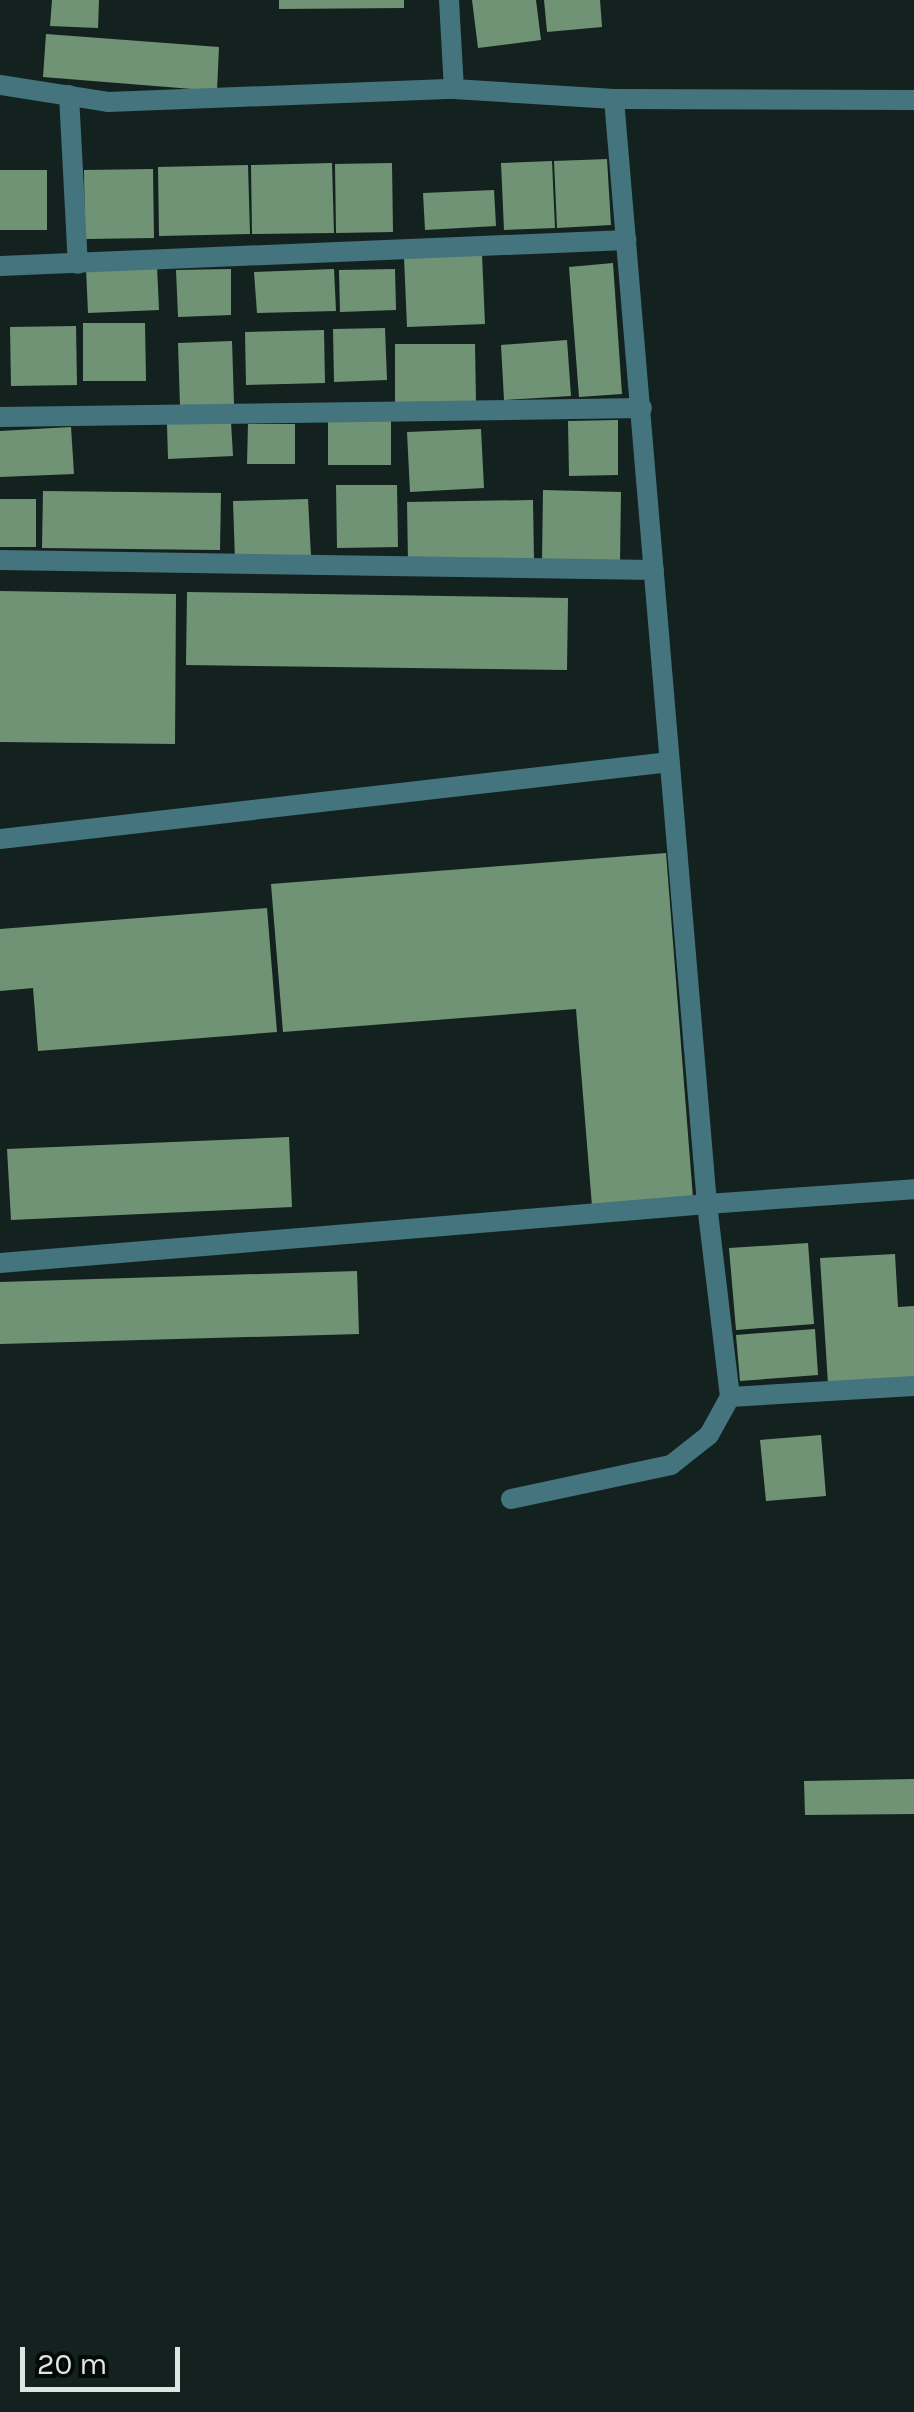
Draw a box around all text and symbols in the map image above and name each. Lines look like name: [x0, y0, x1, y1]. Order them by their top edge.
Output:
scale bar: [25, 2327, 185, 2389]
text: 20 m: [37, 2346, 107, 2382]

